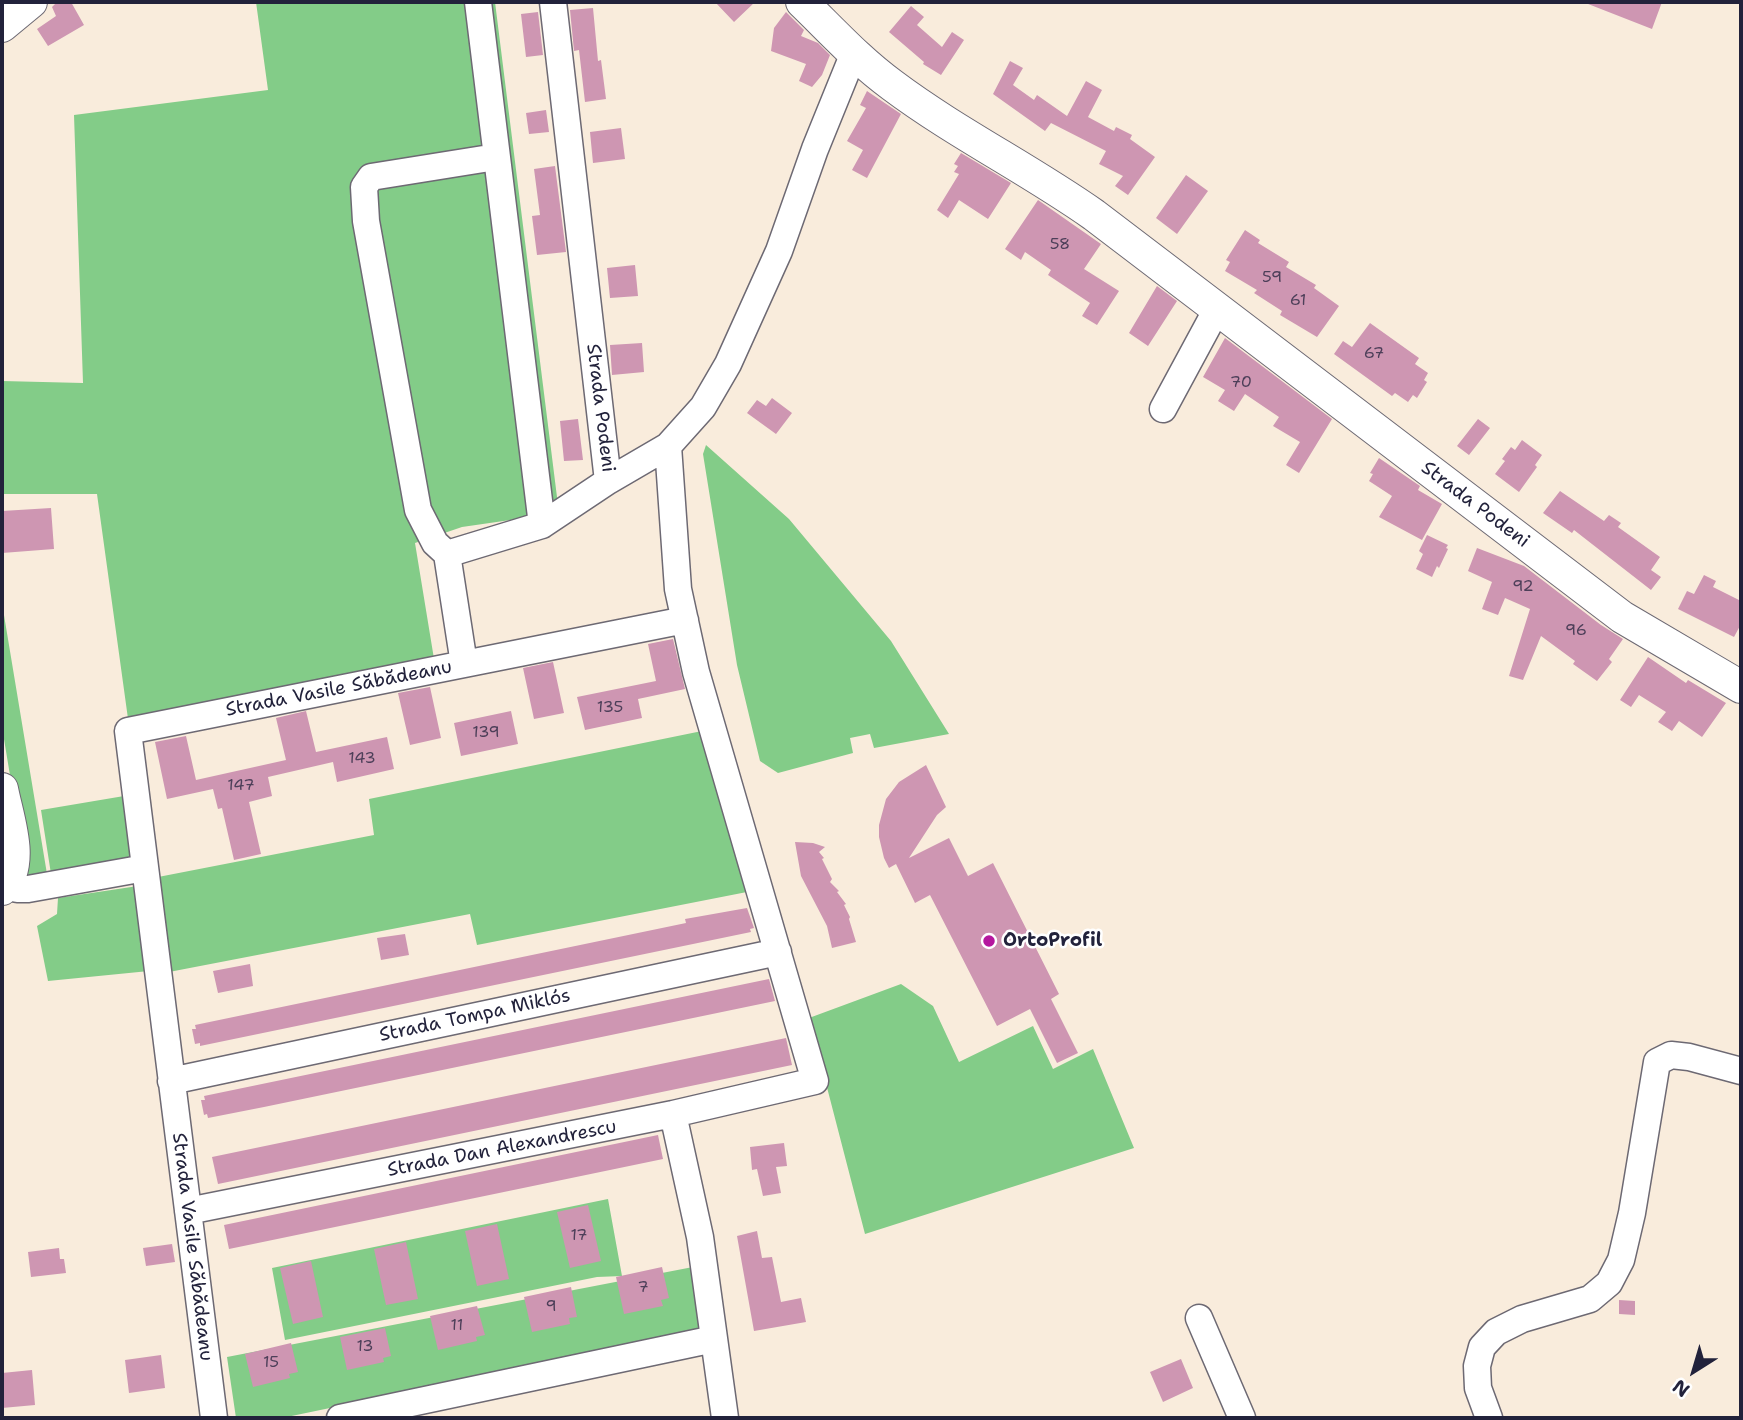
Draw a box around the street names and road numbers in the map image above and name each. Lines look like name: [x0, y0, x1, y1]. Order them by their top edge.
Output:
street label: Strada Podeni: [581, 342, 619, 474]
street label: Strada Podeni: [1416, 457, 1534, 553]
street label: Strada Vasile Săbădeanu: [224, 656, 454, 722]
street label: Strada Tompa Miklós: [377, 985, 573, 1047]
street label: Strada Dan Alexandrescu: [386, 1116, 618, 1182]
street label: Strada Vasile Săbădeanu: [167, 1131, 217, 1363]

